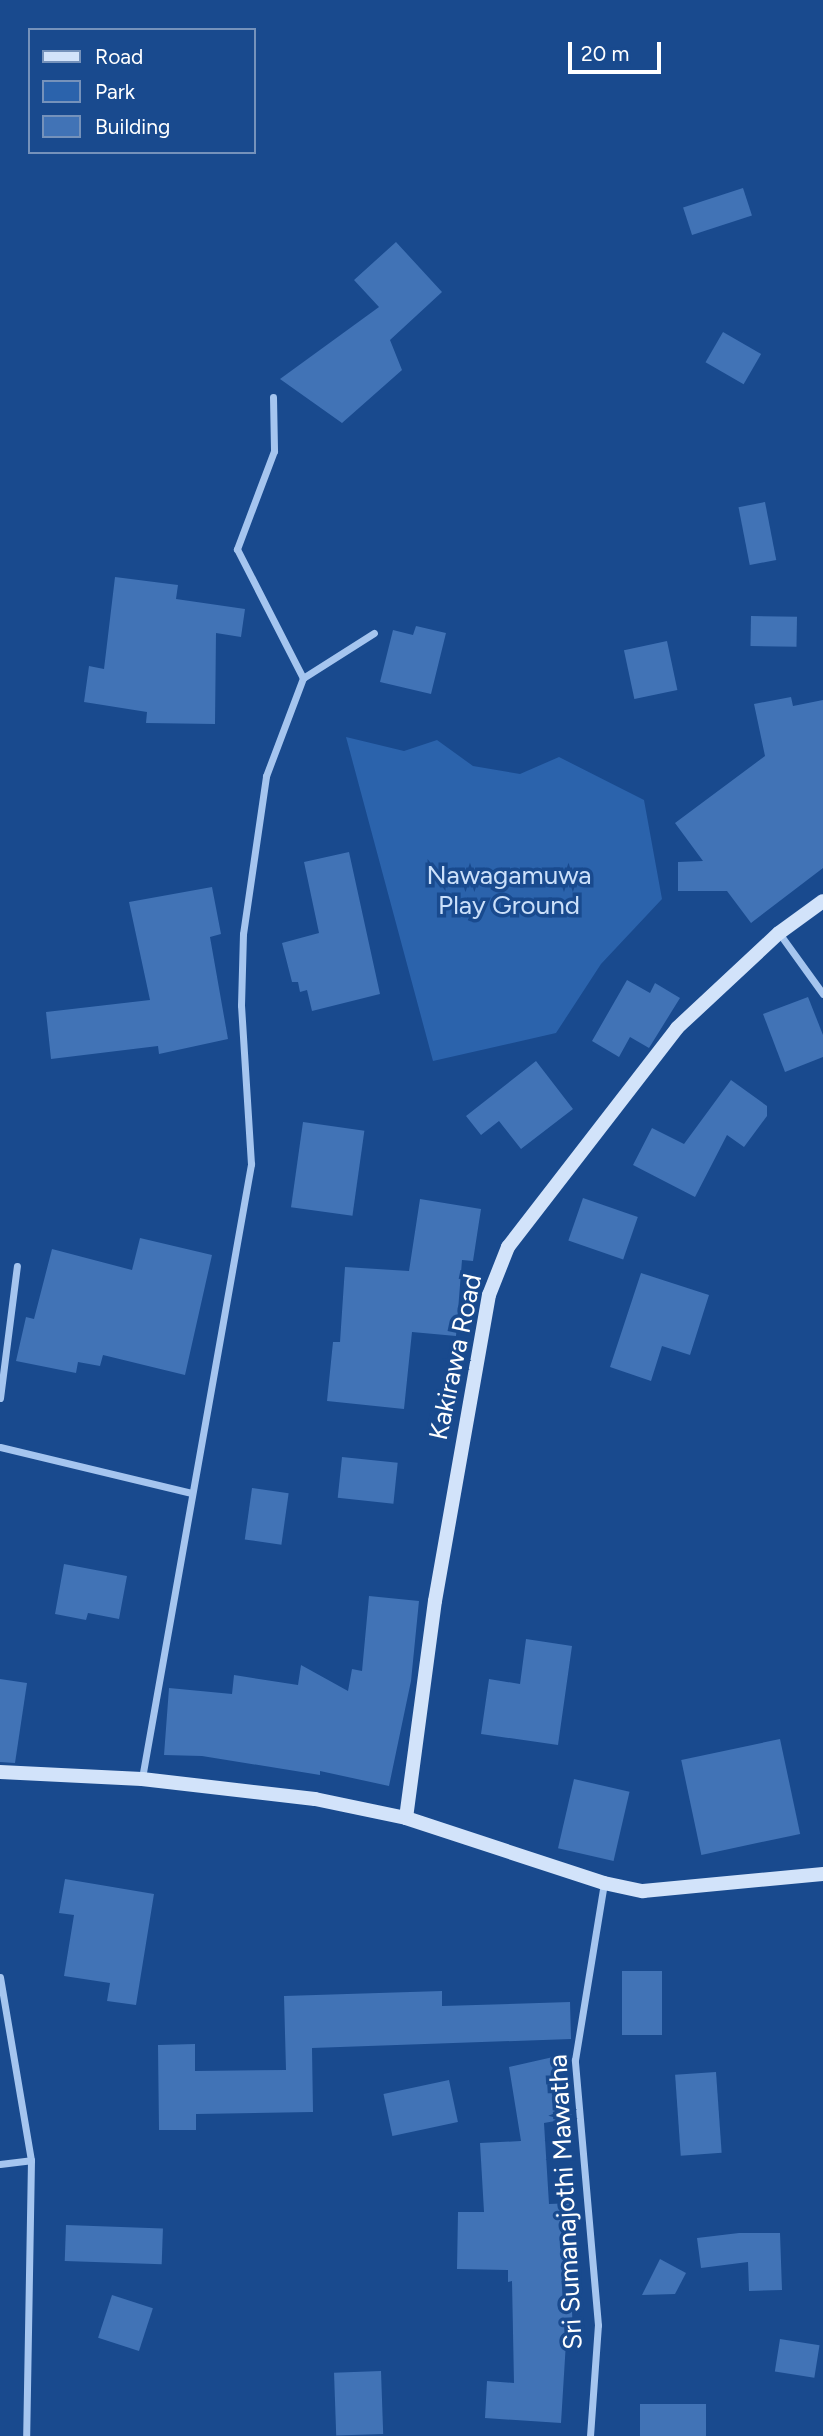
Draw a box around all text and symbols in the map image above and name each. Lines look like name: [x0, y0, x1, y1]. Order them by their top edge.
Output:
legend: [28, 28, 256, 154]
scale bar: [571, 28, 664, 72]
text: 20 m: [581, 41, 629, 66]
text: Road: [95, 44, 143, 69]
text: Park: [95, 79, 135, 104]
text: Building: [95, 114, 170, 139]
park label: Nawagamuwa Play Ground: [426, 860, 592, 922]
street label: Kakirawa Road: [423, 1271, 489, 1443]
street label: Sri Sumanajothi Mawatha: [543, 2054, 589, 2350]

